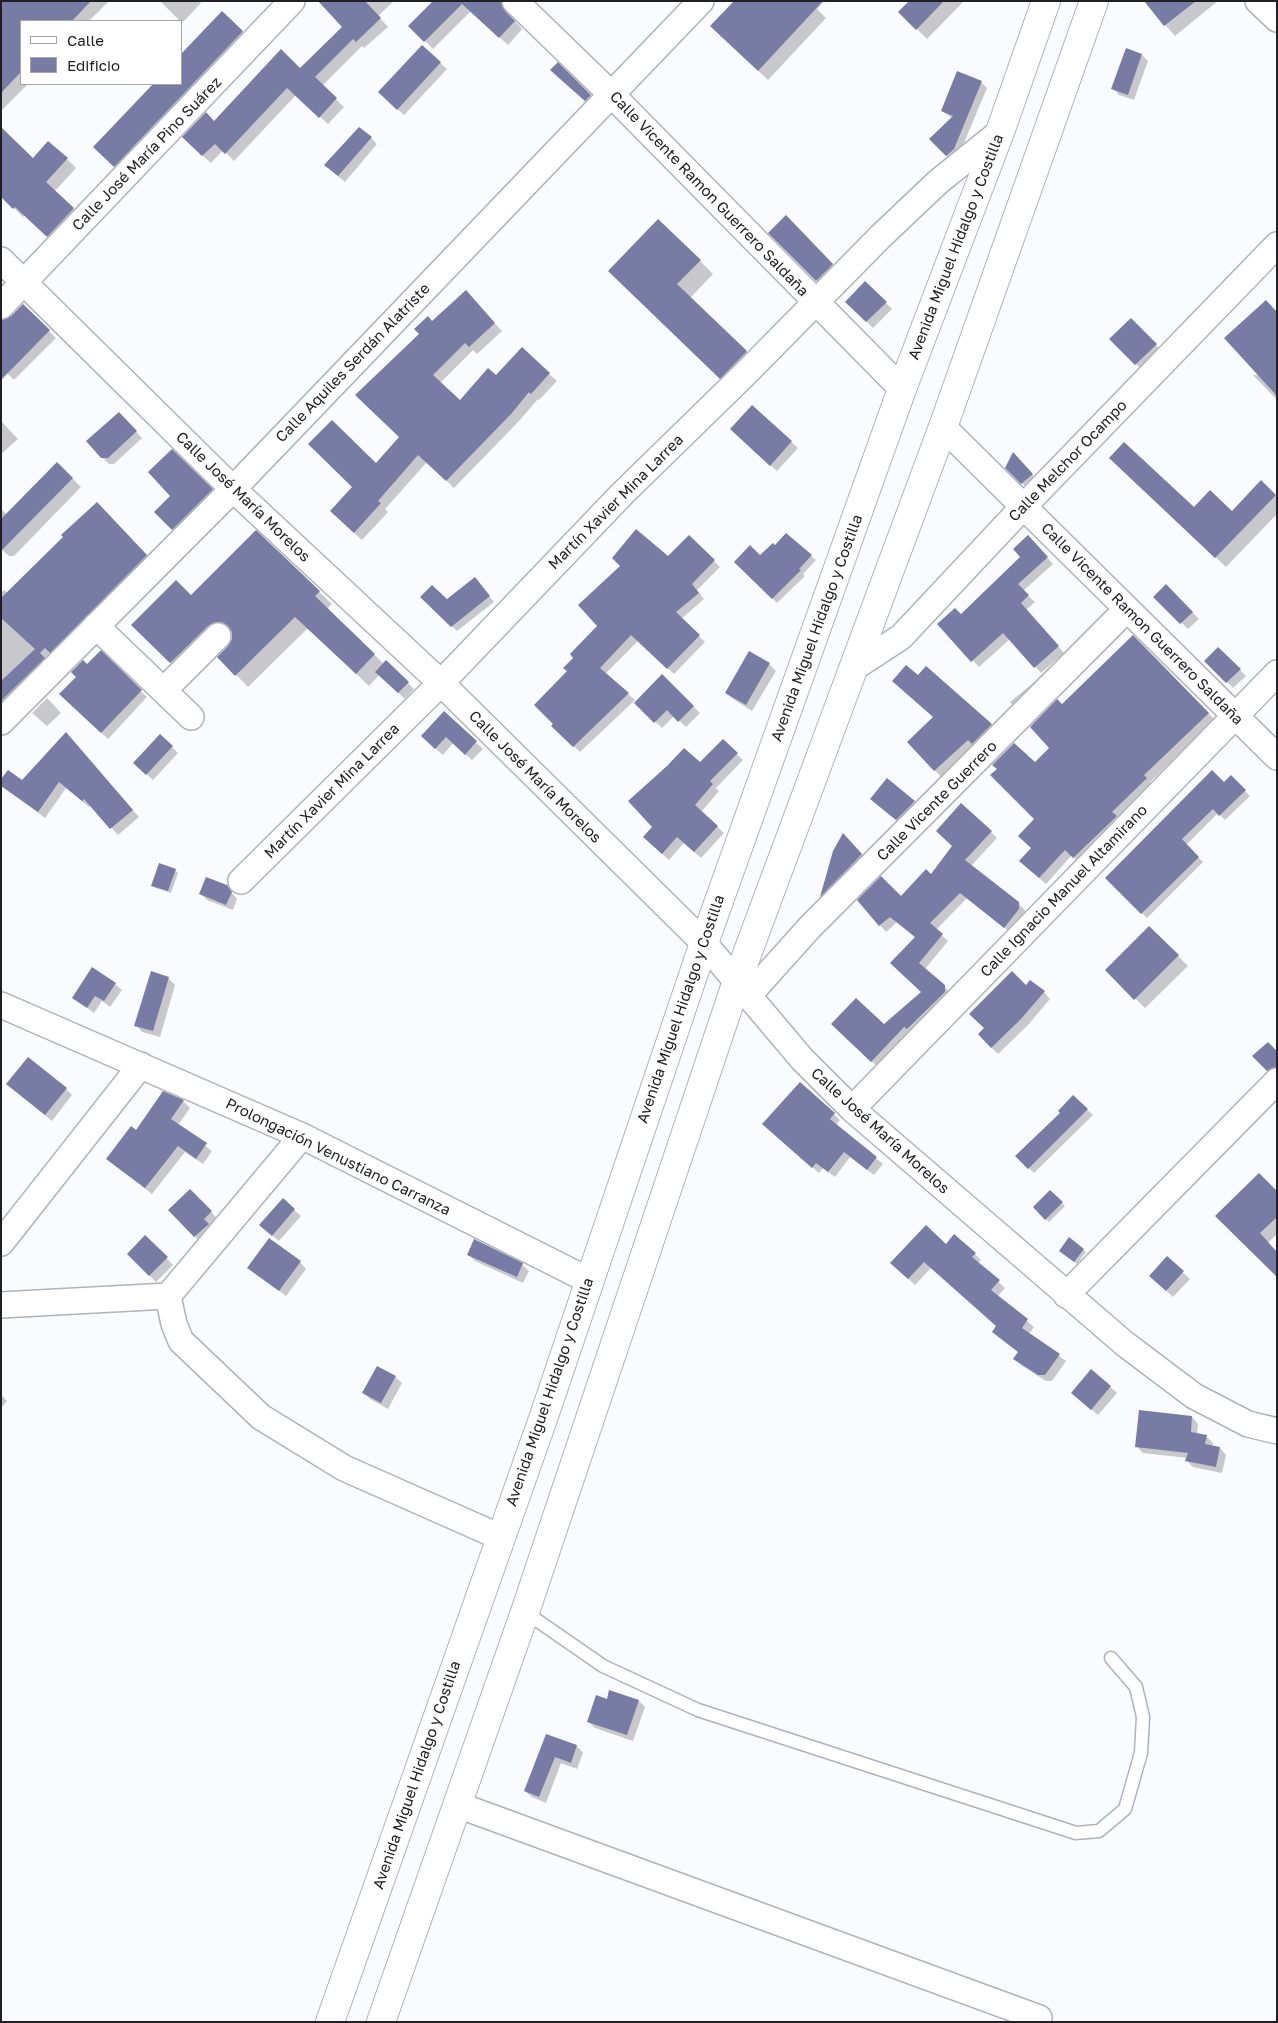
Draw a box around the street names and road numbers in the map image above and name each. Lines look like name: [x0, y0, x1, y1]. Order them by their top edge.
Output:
street label: Calle José María Pino Suárez: [69, 73, 225, 235]
street label: Calle Vicente Ramon Guerrero Saldaña: [606, 88, 812, 300]
street label: Avenida Miguel Hidalgo y Costilla: [905, 132, 1007, 362]
street label: Calle Aquiles Serdán Alatriste: [272, 280, 434, 446]
street label: Calle Melchor Ocampo: [1005, 396, 1131, 526]
street label: Calle José María Morelos: [172, 428, 314, 566]
street label: Martín Xavier Mina Larrea: [545, 431, 687, 573]
street label: Avenida Miguel Hidalgo y Costilla: [767, 512, 867, 744]
street label: Calle Vicente Ramon Guerrero Saldaña: [1037, 519, 1247, 729]
street label: Calle José María Morelos: [465, 707, 605, 847]
street label: Martín Xavier Mina Larrea: [261, 720, 403, 862]
street label: Calle Vicente Guerrero: [873, 737, 1001, 865]
street label: Calle Ignacio Manuel Altamirano: [977, 801, 1151, 981]
street label: Avenida Miguel Hidalgo y Costilla: [633, 892, 729, 1126]
street label: Calle José María Morelos: [807, 1064, 953, 1198]
street label: Prolongación Venustiano Carranza: [223, 1095, 453, 1219]
street label: Avenida Miguel Hidalgo y Costilla: [502, 1275, 598, 1509]
street label: Avenida Miguel Hidalgo y Costilla: [369, 1658, 465, 1892]

